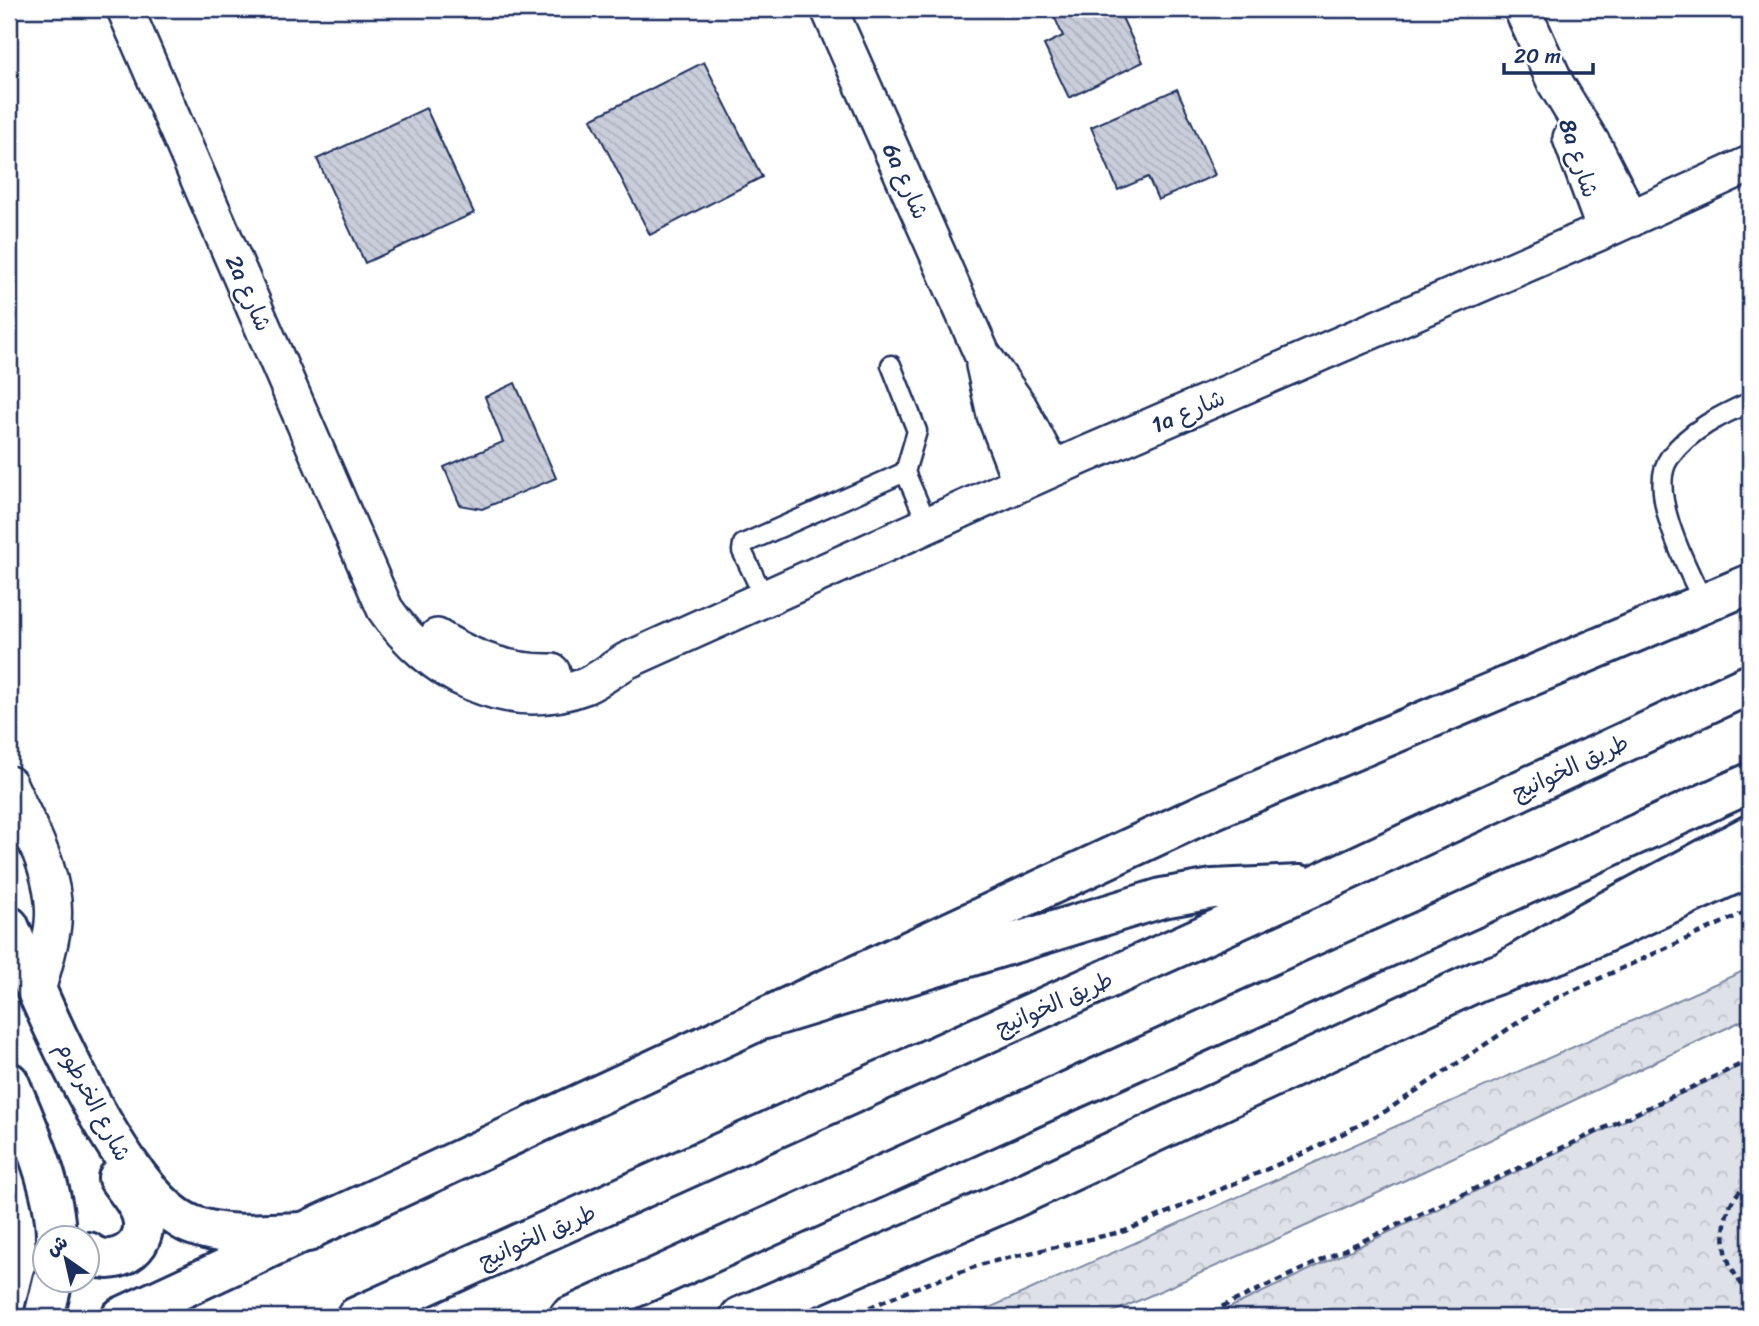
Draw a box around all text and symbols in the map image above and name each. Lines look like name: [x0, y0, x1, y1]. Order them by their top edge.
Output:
scale bar: [1504, 32, 1593, 76]
text: 20 m: [1514, 37, 1561, 75]
street label: 8a شارع: [1546, 113, 1611, 203]
street label: 6a شارع: [870, 136, 941, 226]
street label: 2a شارع: [213, 248, 284, 338]
street label: 1a شارع: [1145, 378, 1232, 445]
street label: طريق الخوانيج: [1505, 722, 1636, 813]
street label: طريق الخوانيج: [988, 959, 1120, 1048]
street label: شارع الخرطوم: [44, 1033, 143, 1169]
street label: طريق الخوانيج: [471, 1192, 603, 1281]
north arrow: [32, 1224, 102, 1294]
text: ش: [39, 1226, 75, 1265]

